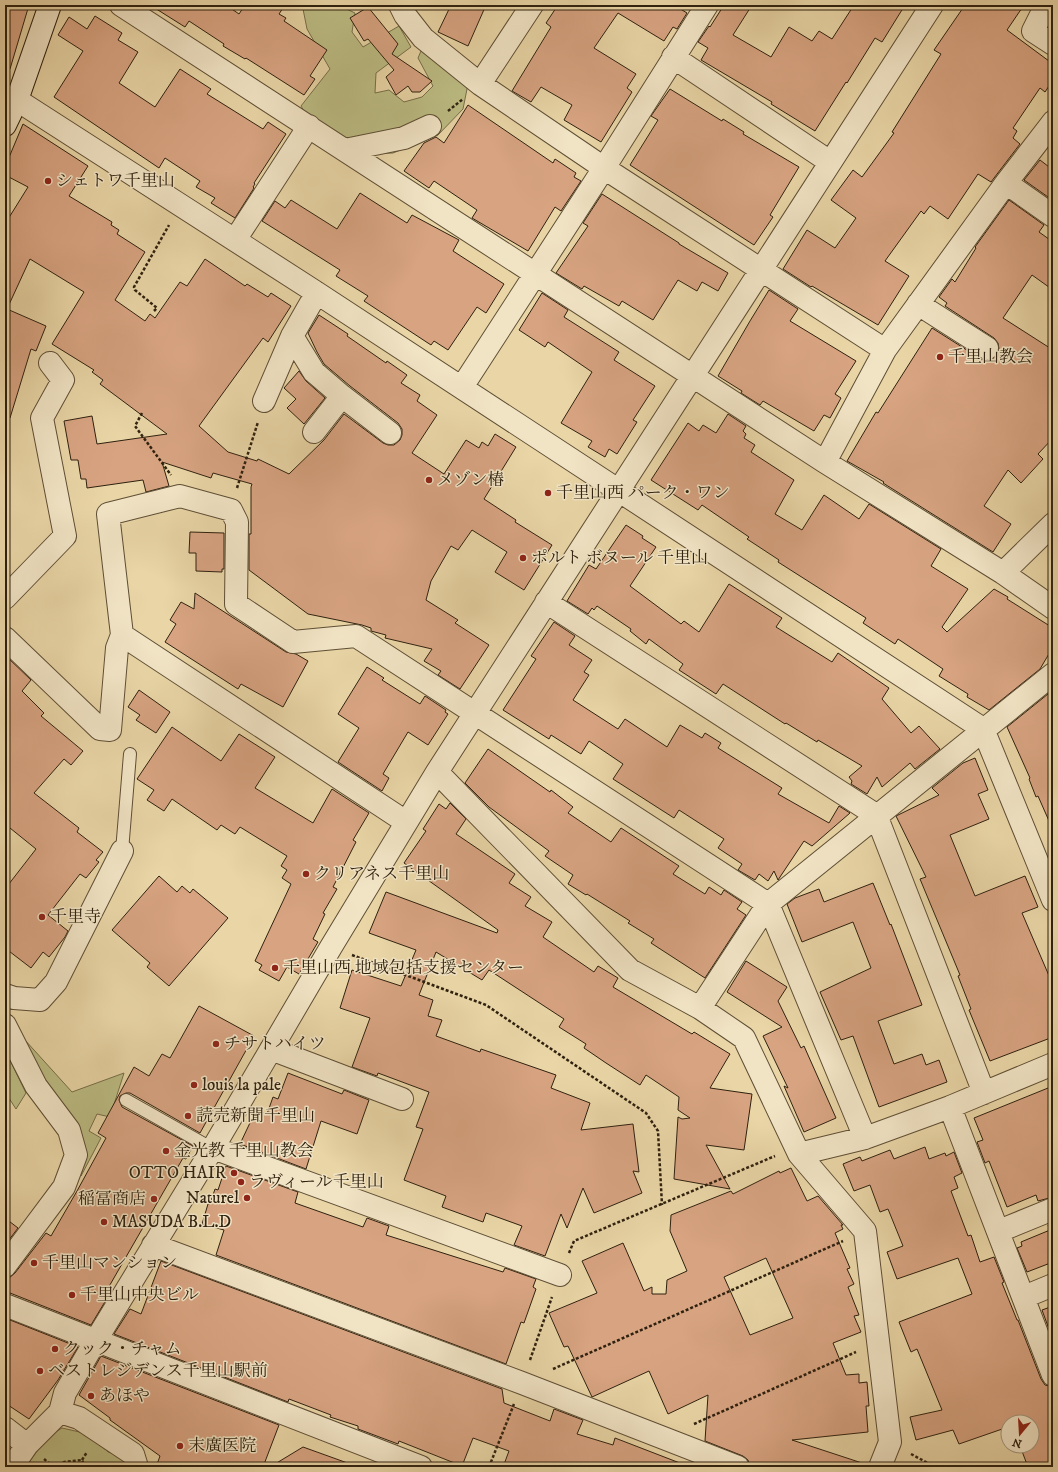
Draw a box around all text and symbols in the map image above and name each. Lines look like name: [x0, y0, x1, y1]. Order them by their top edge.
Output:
place label: シェトワ千里山: [56, 170, 175, 192]
marker: シェトワ千里山: [43, 176, 53, 186]
place label: 千里山教会: [948, 346, 1033, 368]
marker: 千里山教会: [935, 352, 945, 362]
place label: メゾン椿: [437, 469, 505, 491]
marker: メゾン椿: [424, 475, 434, 485]
place label: 千里山西 パーク・ワン: [556, 482, 730, 504]
marker: 千里山西 パーク・ワン: [543, 488, 553, 498]
place label: ポルト ボヌール 千里山: [531, 547, 708, 569]
marker: ポルト ボヌール 千里山: [518, 553, 528, 563]
place label: クリアネス千里山: [314, 863, 449, 885]
marker: クリアネス千里山: [301, 869, 311, 879]
place label: 千里寺: [50, 906, 101, 928]
marker: 千里寺: [37, 912, 47, 922]
place label: 千里山西 地域包括支援センター: [283, 957, 524, 979]
marker: 千里山西 地域包括支援センター: [270, 963, 280, 973]
place label: チサトハイツ: [224, 1033, 326, 1055]
marker: チサトハイツ: [211, 1039, 221, 1049]
place label: louis la pale: [202, 1074, 281, 1096]
marker: louis la pale: [189, 1080, 199, 1090]
place label: 読売新聞千里山: [196, 1105, 315, 1127]
marker: 読売新聞千里山: [183, 1111, 193, 1121]
place label: 金光教 千里山教会: [174, 1140, 314, 1162]
marker: 金光教 千里山教会: [161, 1146, 171, 1156]
place label: OTTO HAIR: [129, 1162, 227, 1184]
marker: OTTO HAIR: [229, 1168, 239, 1178]
place label: ラヴィール千里山: [249, 1171, 384, 1193]
marker: ラヴィール千里山: [236, 1177, 246, 1187]
place label: Naturel: [186, 1187, 239, 1209]
place label: 稲冨商店: [78, 1188, 146, 1210]
marker: Naturel: [242, 1193, 252, 1203]
marker: 稲冨商店: [149, 1194, 159, 1204]
place label: MASUDA B.L.D: [112, 1211, 231, 1233]
marker: MASUDA B.L.D: [99, 1217, 109, 1227]
place label: 千里山マンション: [42, 1252, 177, 1274]
marker: 千里山マンション: [29, 1258, 39, 1268]
place label: 千里山中央ビル: [80, 1284, 199, 1306]
marker: 千里山中央ビル: [67, 1290, 77, 1300]
place label: クック・チャム: [63, 1338, 182, 1360]
marker: クック・チャム: [50, 1344, 60, 1354]
place label: ベストレジデンス千里山駅前: [48, 1360, 268, 1382]
marker: ベストレジデンス千里山駅前: [35, 1366, 45, 1376]
place label: あほや: [99, 1385, 150, 1407]
marker: あほや: [86, 1391, 96, 1401]
north arrow: [1000, 1414, 1040, 1454]
place label: 末廣医院: [188, 1435, 256, 1457]
text: N: [1011, 1435, 1024, 1451]
marker: 末廣医院: [175, 1441, 185, 1451]

